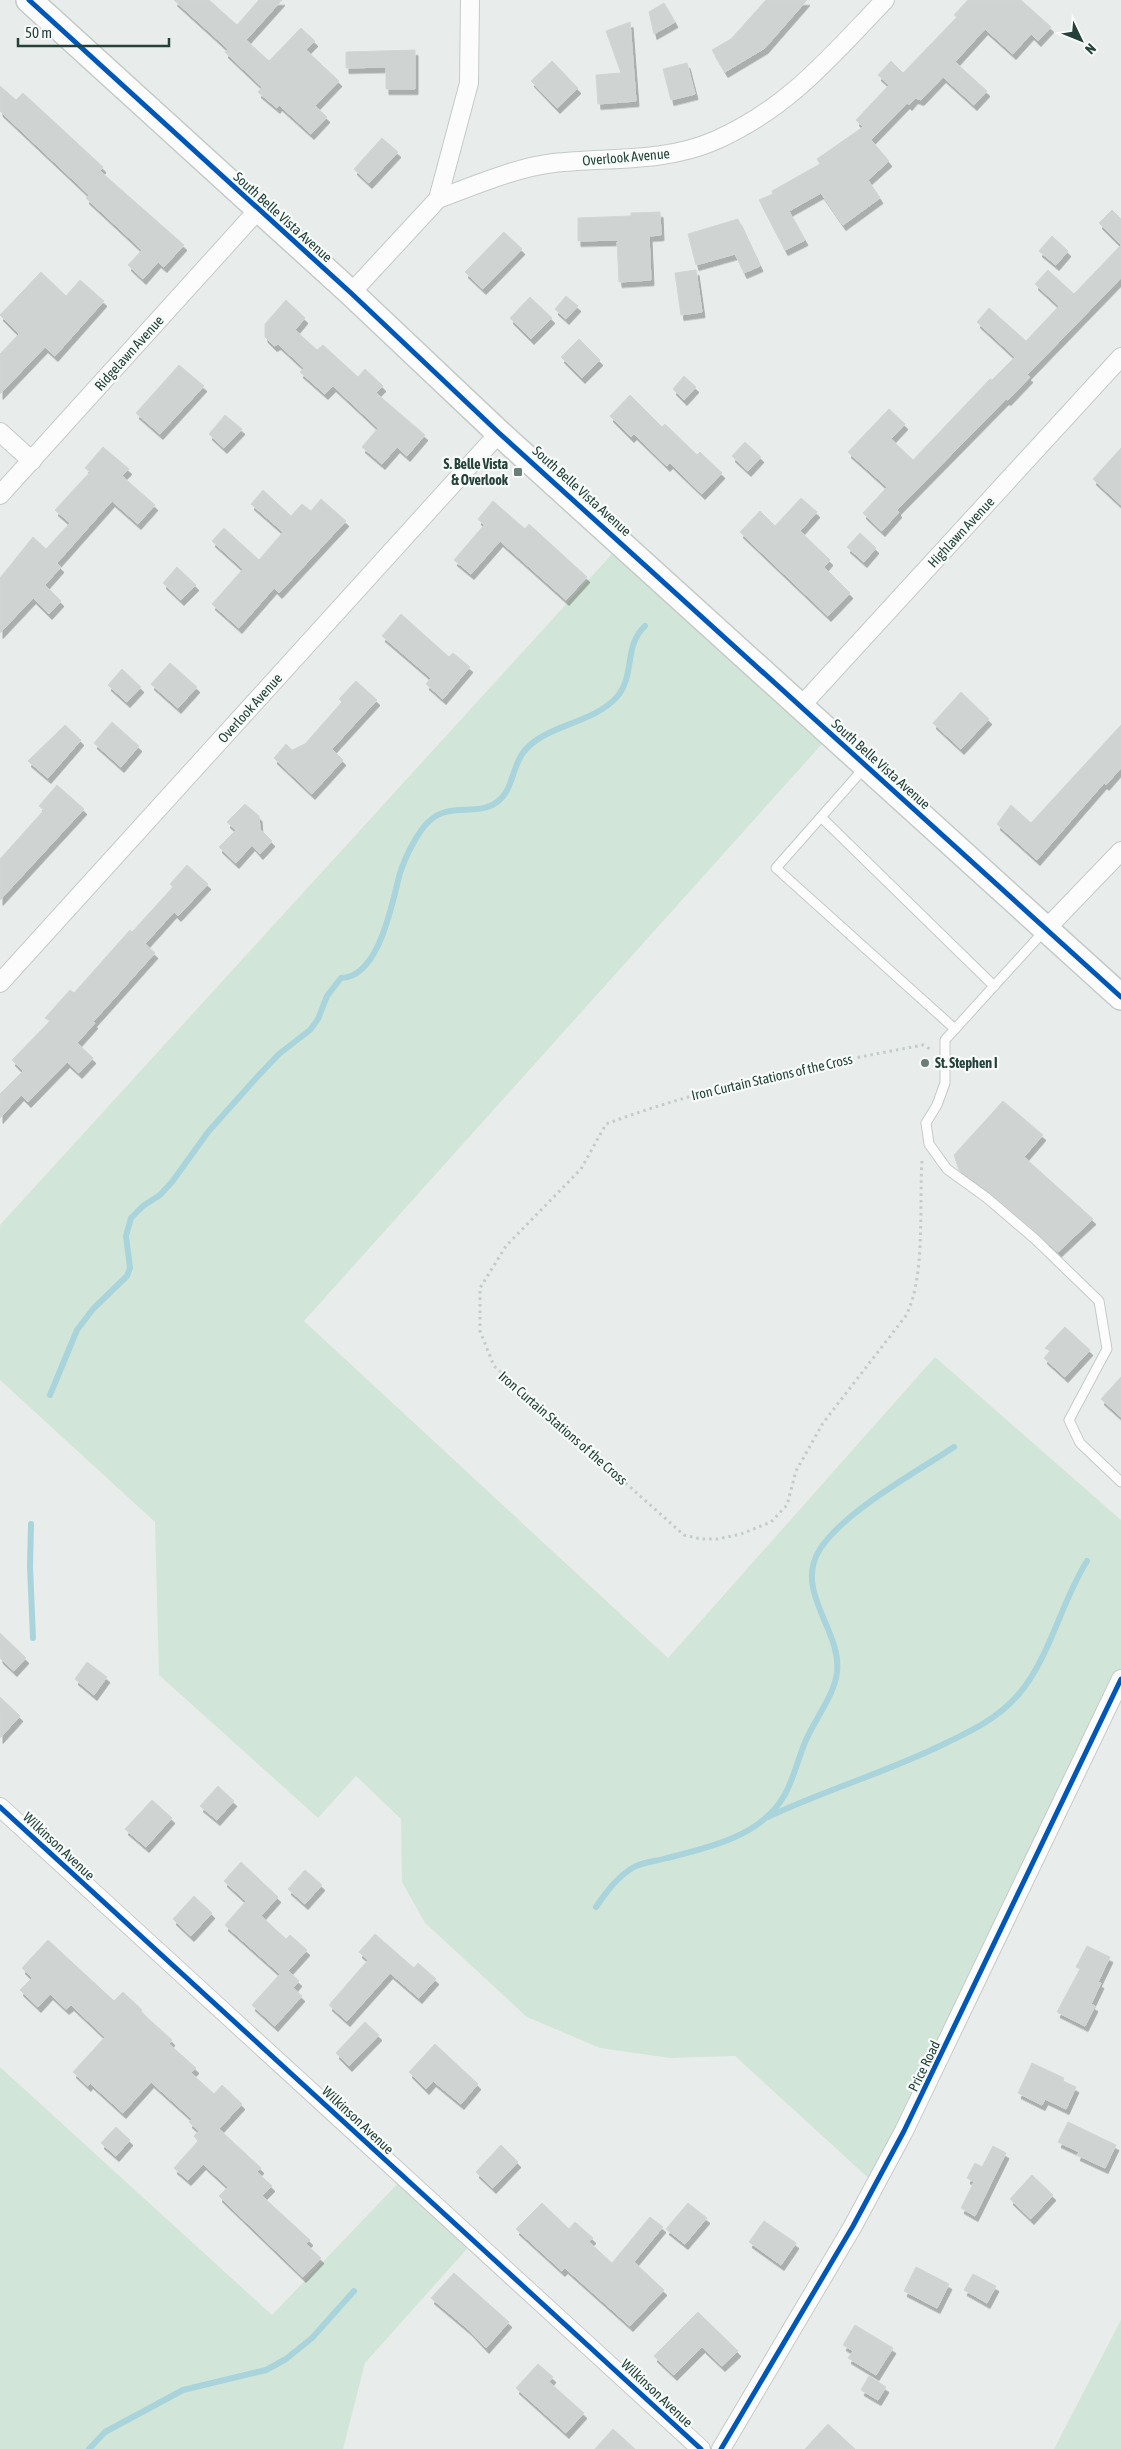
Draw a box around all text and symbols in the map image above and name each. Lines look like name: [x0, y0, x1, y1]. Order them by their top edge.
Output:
scale bar: [18, 15, 169, 47]
north arrow: [1056, 15, 1106, 65]
text: 50 m: [25, 24, 52, 41]
text: N: [1082, 40, 1099, 57]
street label: Overlook Avenue: [582, 145, 670, 169]
street label: South Belle Vista Avenue: [231, 169, 335, 265]
street label: Ridgelawn Avenue: [91, 312, 167, 394]
street label: South Belle Vista Avenue: [530, 443, 634, 539]
place label: S. Belle Vista & Overlook: [444, 456, 509, 488]
marker: S. Belle Vista & Overlook: [512, 466, 524, 478]
street label: Highlawn Avenue: [924, 494, 998, 570]
street label: Overlook Avenue: [215, 670, 285, 746]
street label: South Belle Vista Avenue: [829, 716, 933, 812]
street label: Iron Curtain Stations of the Cross: [690, 1051, 854, 1103]
place label: St. Stephen I: [935, 1055, 998, 1071]
marker: St. Stephen I: [919, 1057, 931, 1069]
street label: Iron Curtain Stations of the Cross: [496, 1368, 630, 1488]
street label: Wilkinson Avenue: [20, 1809, 98, 1883]
street label: Price Road: [905, 2038, 943, 2094]
street label: Wilkinson Avenue: [319, 2083, 397, 2157]
street label: Wilkinson Avenue: [618, 2356, 696, 2430]

